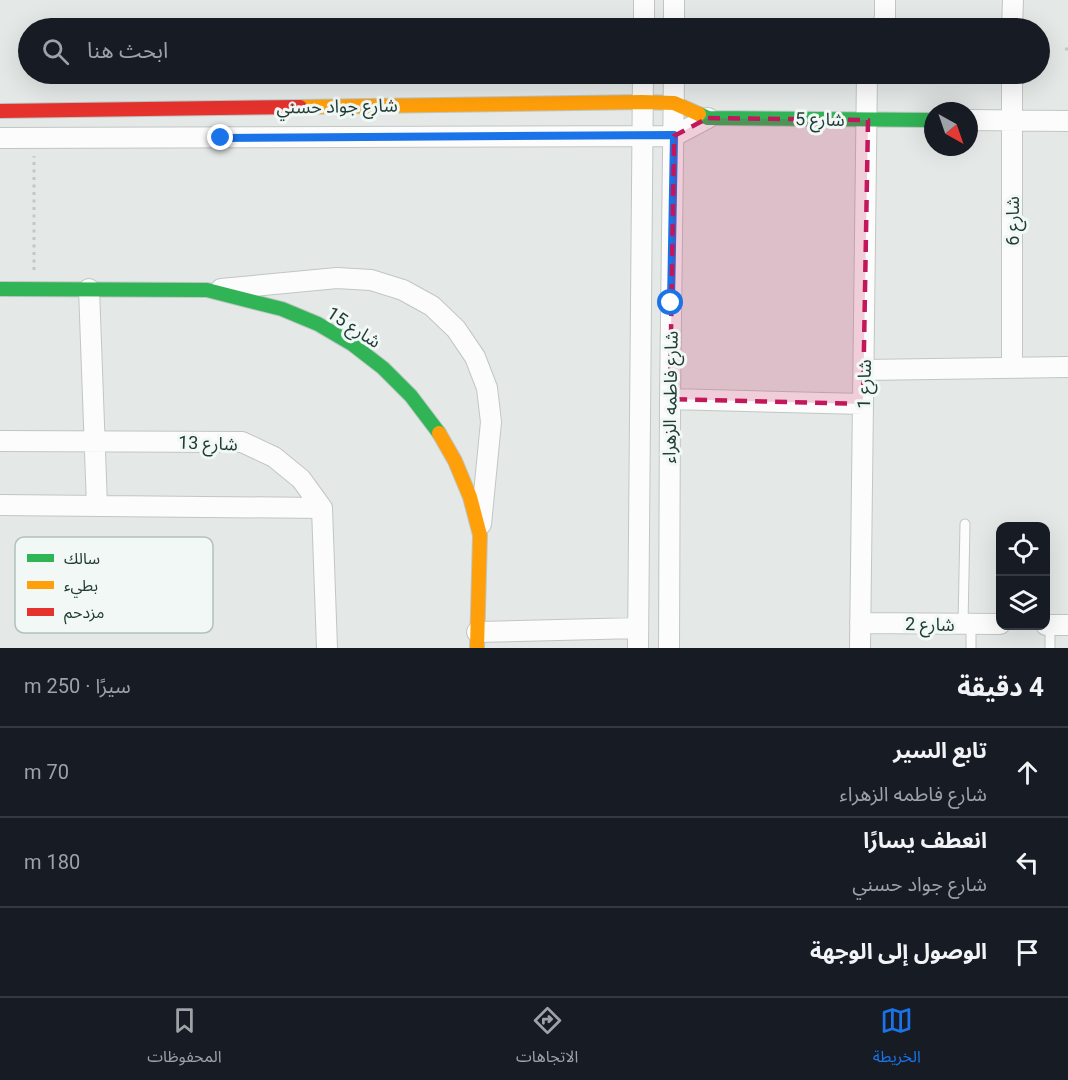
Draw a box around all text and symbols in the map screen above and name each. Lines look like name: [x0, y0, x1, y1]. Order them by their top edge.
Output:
search box: [18, 18, 1050, 84]
icon: search: [39, 35, 72, 68]
text: ابحث هنا: [87, 38, 168, 63]
street label: شارع جواد حسني: [276, 94, 398, 122]
north arrow: [924, 102, 978, 156]
street label: شارع 5: [795, 108, 845, 134]
route end: [207, 124, 233, 150]
street label: شارع 6: [1002, 196, 1027, 246]
route start: [657, 289, 683, 315]
street label: شارع 15: [321, 302, 385, 355]
street label: شارع فاطمه الزهراء: [658, 330, 686, 464]
street label: شارع 1: [853, 359, 879, 409]
street label: شارع 13: [178, 431, 238, 459]
map controls: [996, 522, 1050, 630]
button: locate: [996, 522, 1050, 576]
legend: [15, 537, 213, 633]
text: سالك: [64, 549, 100, 568]
text: بطيء: [64, 576, 98, 598]
button: layers: [996, 576, 1050, 630]
text: مزدحم: [64, 603, 104, 625]
street label: شارع 2: [905, 613, 955, 639]
text: 4 دقيقة: [957, 672, 1044, 702]
text: سيرًا · 250 m: [24, 674, 131, 698]
text: تابع السير: [893, 738, 987, 763]
icon: ahead: [1011, 756, 1044, 789]
text: 70 m: [24, 760, 69, 784]
text: شارع فاطمه الزهراء: [840, 782, 987, 806]
text: انعطف يسارًا: [863, 828, 987, 853]
icon: left: [1011, 846, 1044, 879]
text: 180 m: [24, 850, 80, 874]
text: شارع جواد حسني: [852, 872, 987, 896]
icon: arrive: [1011, 936, 1044, 969]
text: الوصول إلى الوجهة: [810, 939, 987, 964]
tab: المحفوظات: [147, 1004, 221, 1074]
tab: الاتجاهات: [516, 1004, 578, 1074]
tab: الخريطة: [873, 1004, 921, 1074]

